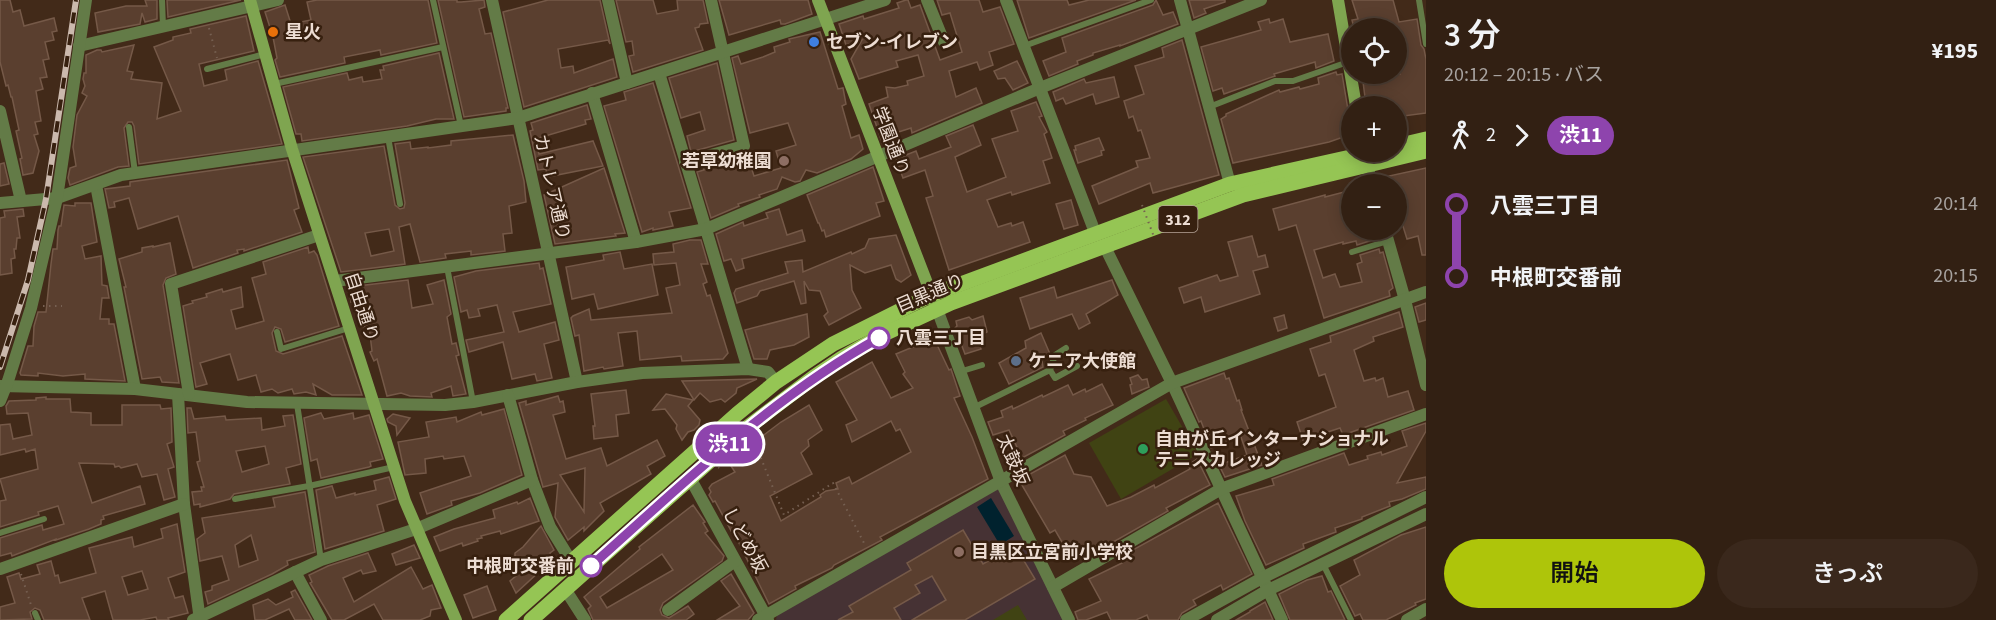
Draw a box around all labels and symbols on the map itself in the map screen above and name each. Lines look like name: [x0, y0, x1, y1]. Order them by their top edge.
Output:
place label: 星火: [285, 20, 321, 45]
marker: 星火: [266, 25, 280, 39]
place label: セブン-イレブン: [826, 30, 958, 55]
marker: セブン-イレブン: [807, 35, 821, 49]
street label: 学園通り: [866, 103, 915, 179]
street label: カトレア通り: [527, 132, 576, 243]
place label: 若草幼稚園: [682, 149, 772, 174]
marker: 若草幼稚園: [777, 154, 791, 168]
road number: 312: [1158, 206, 1198, 232]
street label: 目黒通り: [892, 268, 968, 319]
street label: 自由通り: [339, 269, 385, 345]
place label: 八雲三丁目: [896, 326, 986, 351]
marker: 八雲三丁目: [868, 327, 890, 349]
place label: ケニア大使館: [1028, 349, 1136, 374]
marker: ケニア大使館: [1009, 354, 1023, 368]
line badge: 渋11: [694, 424, 764, 464]
place label: 自由が丘インターナショナル テニスカレッジ: [1155, 427, 1389, 473]
street label: 太鼓坂: [990, 430, 1035, 490]
marker: 自由が丘インターナショナル テニスカレッジ: [1136, 442, 1150, 456]
street label: しどめ坂: [716, 503, 773, 578]
place label: 目黒区立宮前小学校: [971, 540, 1133, 565]
marker: 目黒区立宮前小学校: [952, 545, 966, 559]
place label: 中根町交番前: [466, 554, 574, 579]
marker: 中根町交番前: [580, 555, 602, 577]

